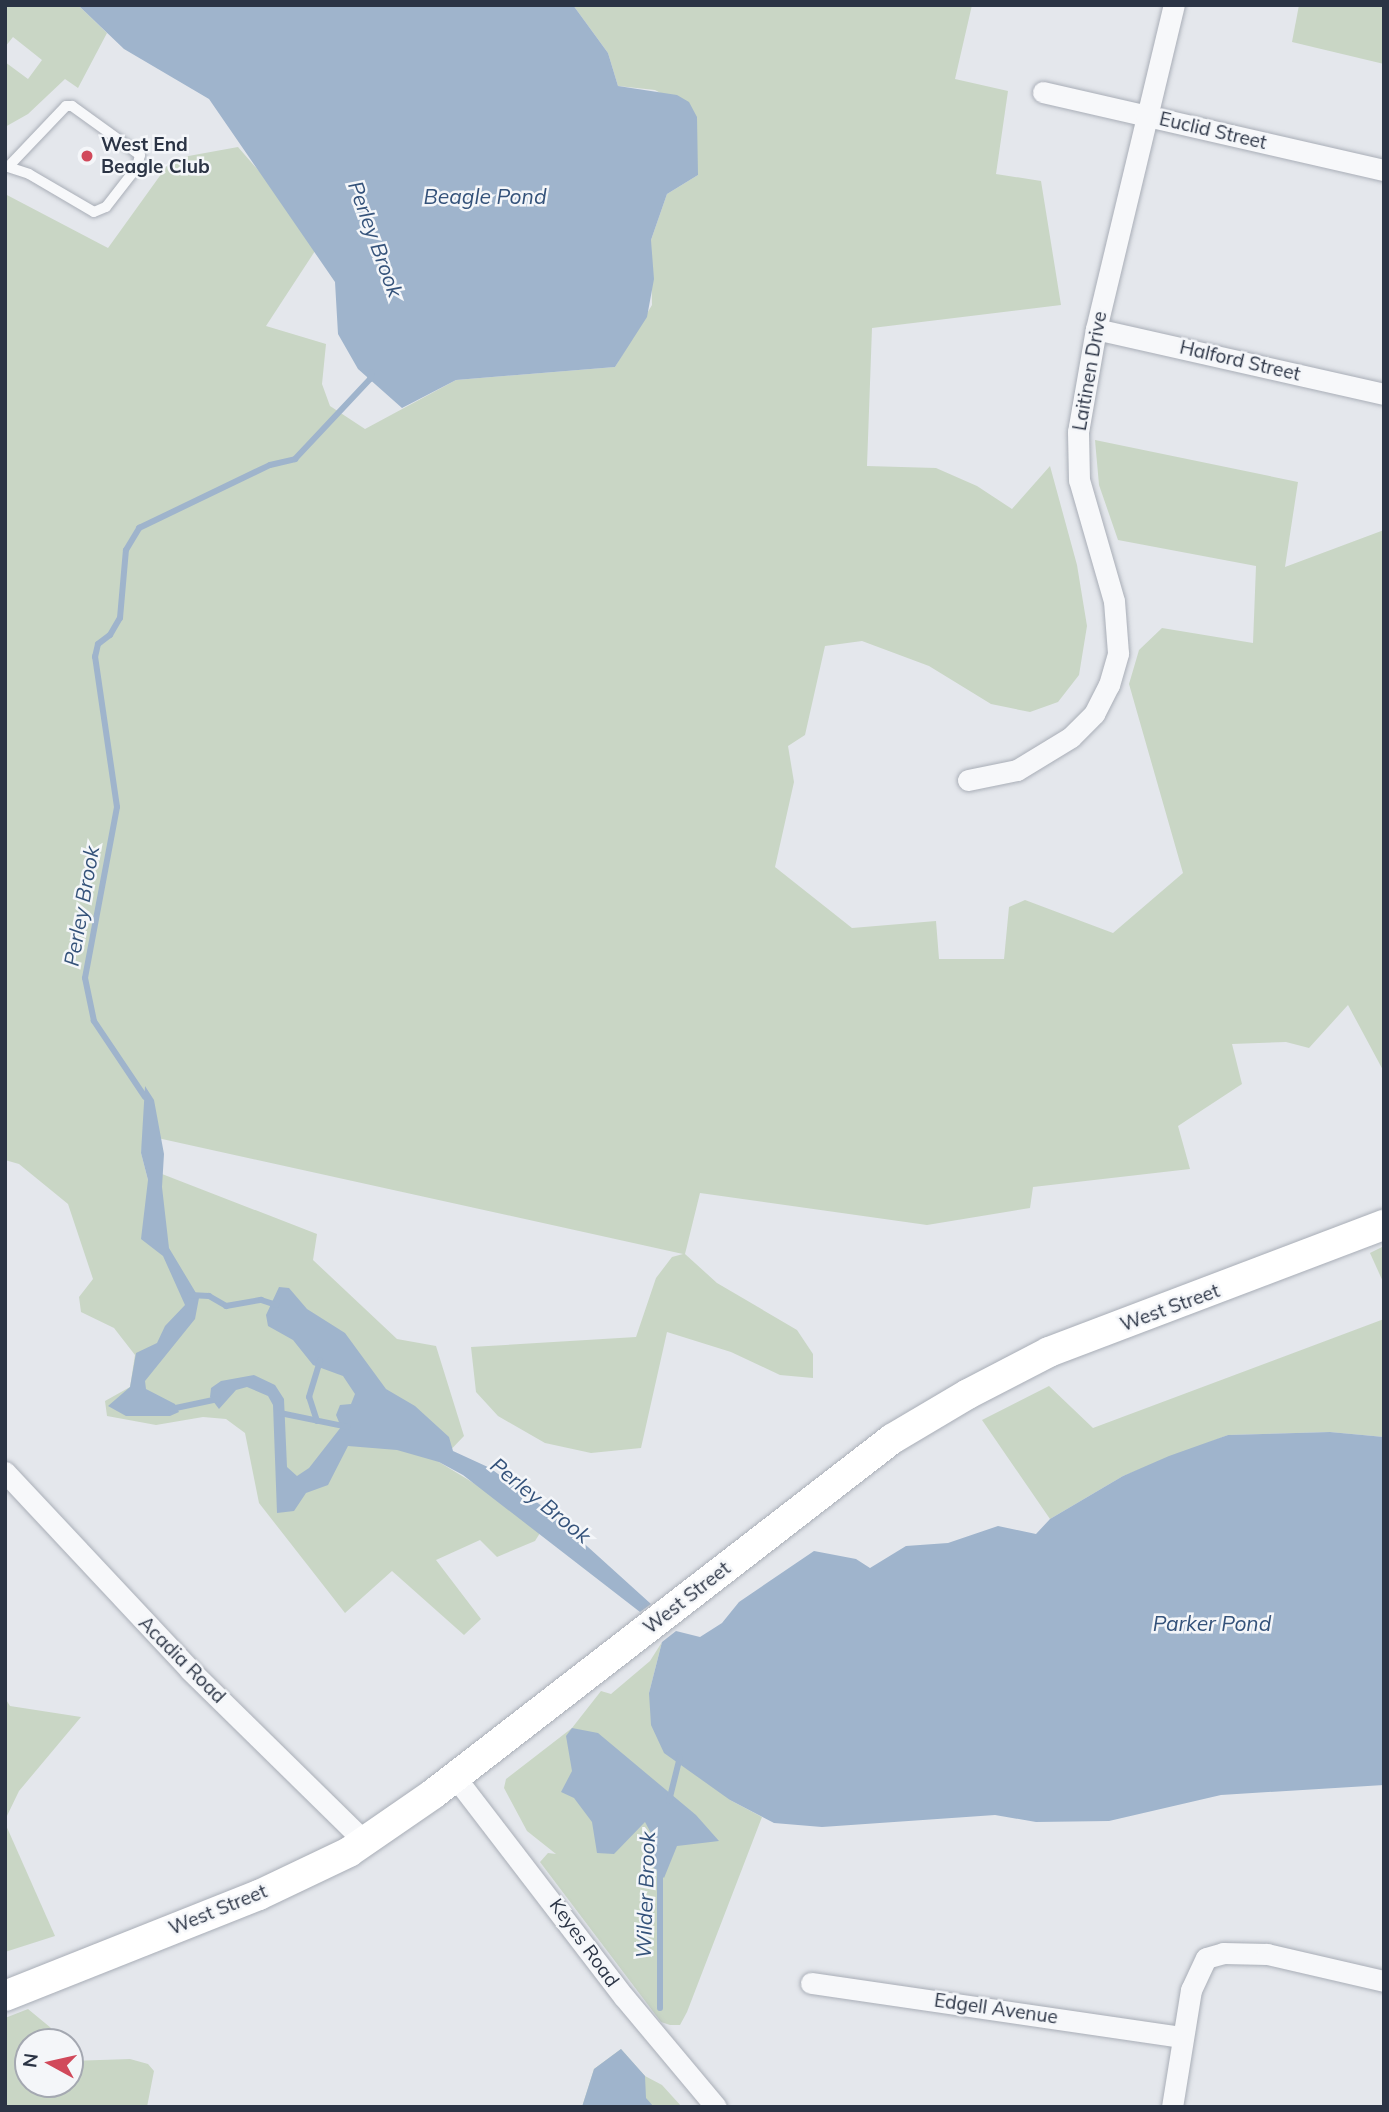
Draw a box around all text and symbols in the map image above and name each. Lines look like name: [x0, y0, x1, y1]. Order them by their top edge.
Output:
street label: Euclid Street: [1157, 108, 1269, 154]
place label: West End Beagle Club: [101, 134, 210, 178]
marker: West End Beagle Club: [79, 148, 95, 164]
water label: Perley Brook: [343, 177, 409, 301]
water label: Beagle Pond: [424, 183, 546, 209]
street label: Laitinen Drive: [1068, 309, 1112, 433]
street label: Halford Street: [1177, 336, 1303, 386]
water label: Perley Brook: [58, 844, 104, 968]
street label: West Street: [1117, 1280, 1223, 1336]
water label: Perley Brook: [486, 1452, 596, 1548]
street label: West Street: [639, 1557, 735, 1639]
water label: Parker Pond: [1153, 1610, 1271, 1636]
street label: Acadia Road: [134, 1612, 230, 1708]
water label: Wilder Brook: [630, 1831, 660, 1959]
street label: West Street: [166, 1880, 270, 1940]
street label: Keyes Road: [544, 1895, 624, 1991]
street label: Edgell Avenue: [933, 1989, 1059, 2029]
north arrow: [14, 2028, 84, 2098]
text: N: [17, 2052, 43, 2069]

